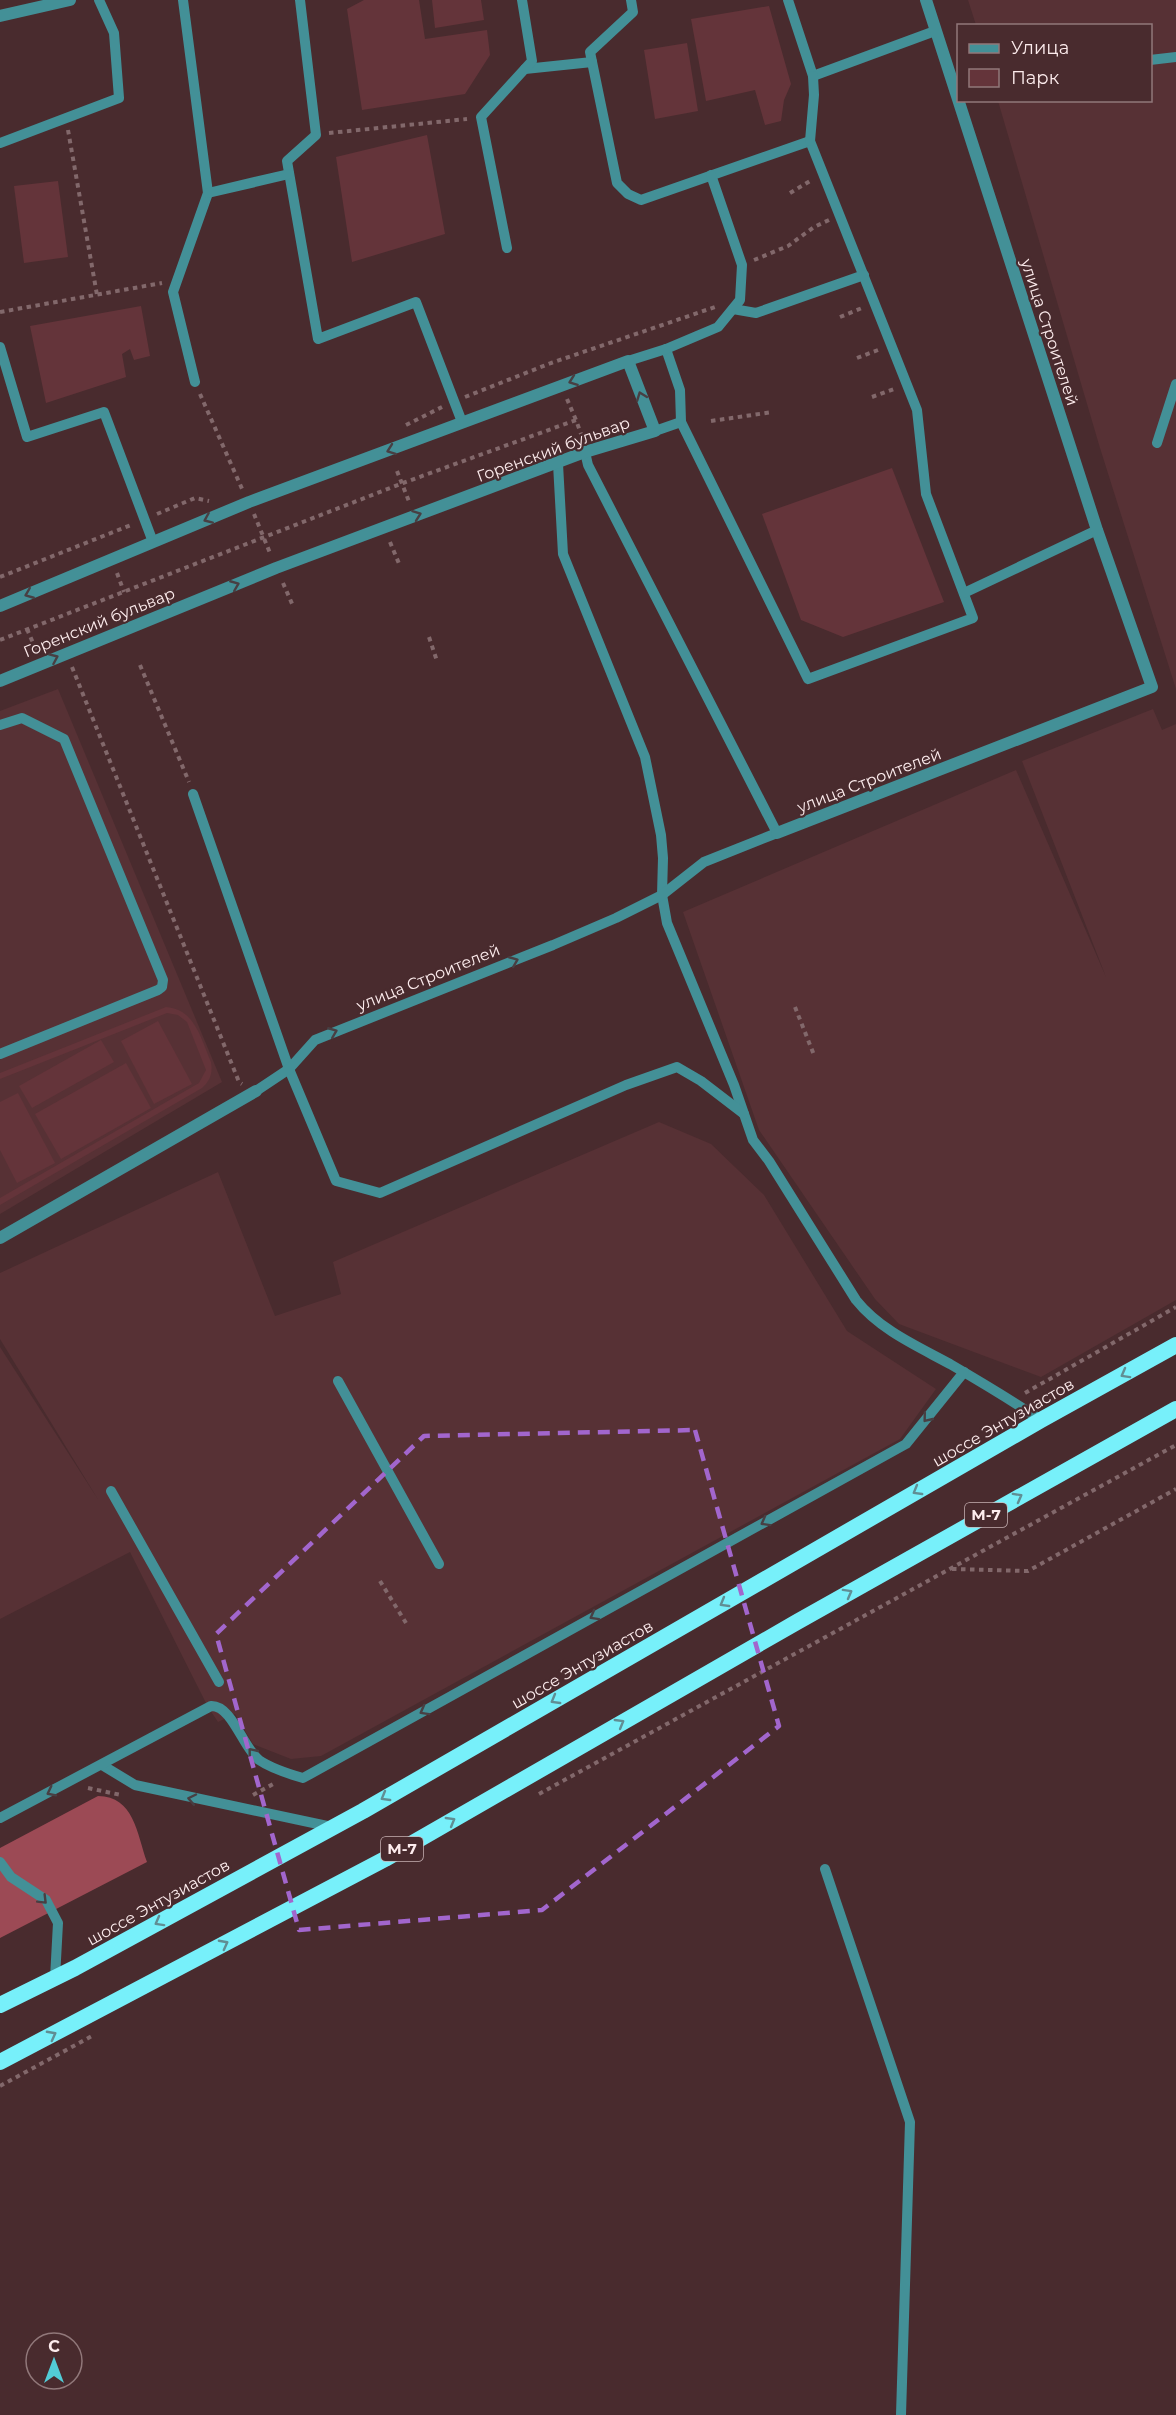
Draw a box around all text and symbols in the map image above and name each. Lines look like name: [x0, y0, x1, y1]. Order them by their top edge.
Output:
legend: [957, 24, 1152, 102]
text: Улица: [1011, 37, 1069, 59]
text: Парк: [1011, 67, 1060, 89]
street label: улица Строителей: [1017, 256, 1082, 408]
one-way arrow: [568, 374, 579, 386]
one-way arrow: [636, 391, 649, 402]
street label: Горенский бульвар: [474, 413, 632, 486]
one-way arrow: [386, 443, 397, 456]
one-way arrow: [411, 510, 422, 523]
one-way arrow: [204, 512, 215, 524]
one-way arrow: [228, 580, 239, 592]
street label: Горенский бульвар: [21, 583, 178, 662]
one-way arrow: [24, 587, 34, 600]
one-way arrow: [48, 654, 59, 666]
street label: улица Строителей: [793, 744, 944, 817]
street label: улица Строителей: [353, 940, 503, 1015]
one-way arrow: [508, 956, 519, 968]
one-way arrow: [327, 1027, 338, 1040]
one-way arrow: [1121, 1367, 1131, 1378]
street label: шоссе Энтузиастов: [929, 1374, 1077, 1471]
one-way arrow: [924, 1411, 935, 1422]
one-way arrow: [913, 1484, 923, 1496]
one-way arrow: [1012, 1493, 1022, 1505]
road number: М-7: [965, 1503, 1007, 1527]
one-way arrow: [761, 1515, 771, 1526]
one-way arrow: [842, 1589, 852, 1600]
one-way arrow: [719, 1596, 730, 1607]
one-way arrow: [590, 1609, 600, 1620]
street label: шоссе Энтузиастов: [508, 1616, 656, 1713]
one-way arrow: [550, 1693, 561, 1705]
one-way arrow: [419, 1704, 430, 1715]
one-way arrow: [614, 1719, 624, 1731]
one-way arrow: [249, 1748, 260, 1759]
one-way arrow: [47, 1785, 58, 1796]
one-way arrow: [381, 1790, 392, 1802]
one-way arrow: [187, 1793, 197, 1806]
one-way arrow: [445, 1816, 455, 1828]
road number: М-7: [381, 1837, 423, 1861]
street label: шоссе Энтузиастов: [84, 1855, 233, 1950]
one-way arrow: [35, 1893, 46, 1904]
one-way arrow: [155, 1915, 166, 1926]
one-way arrow: [218, 1940, 228, 1951]
one-way arrow: [45, 2031, 56, 2042]
north arrow: [24, 2331, 84, 2391]
text: С: [48, 2337, 60, 2356]

